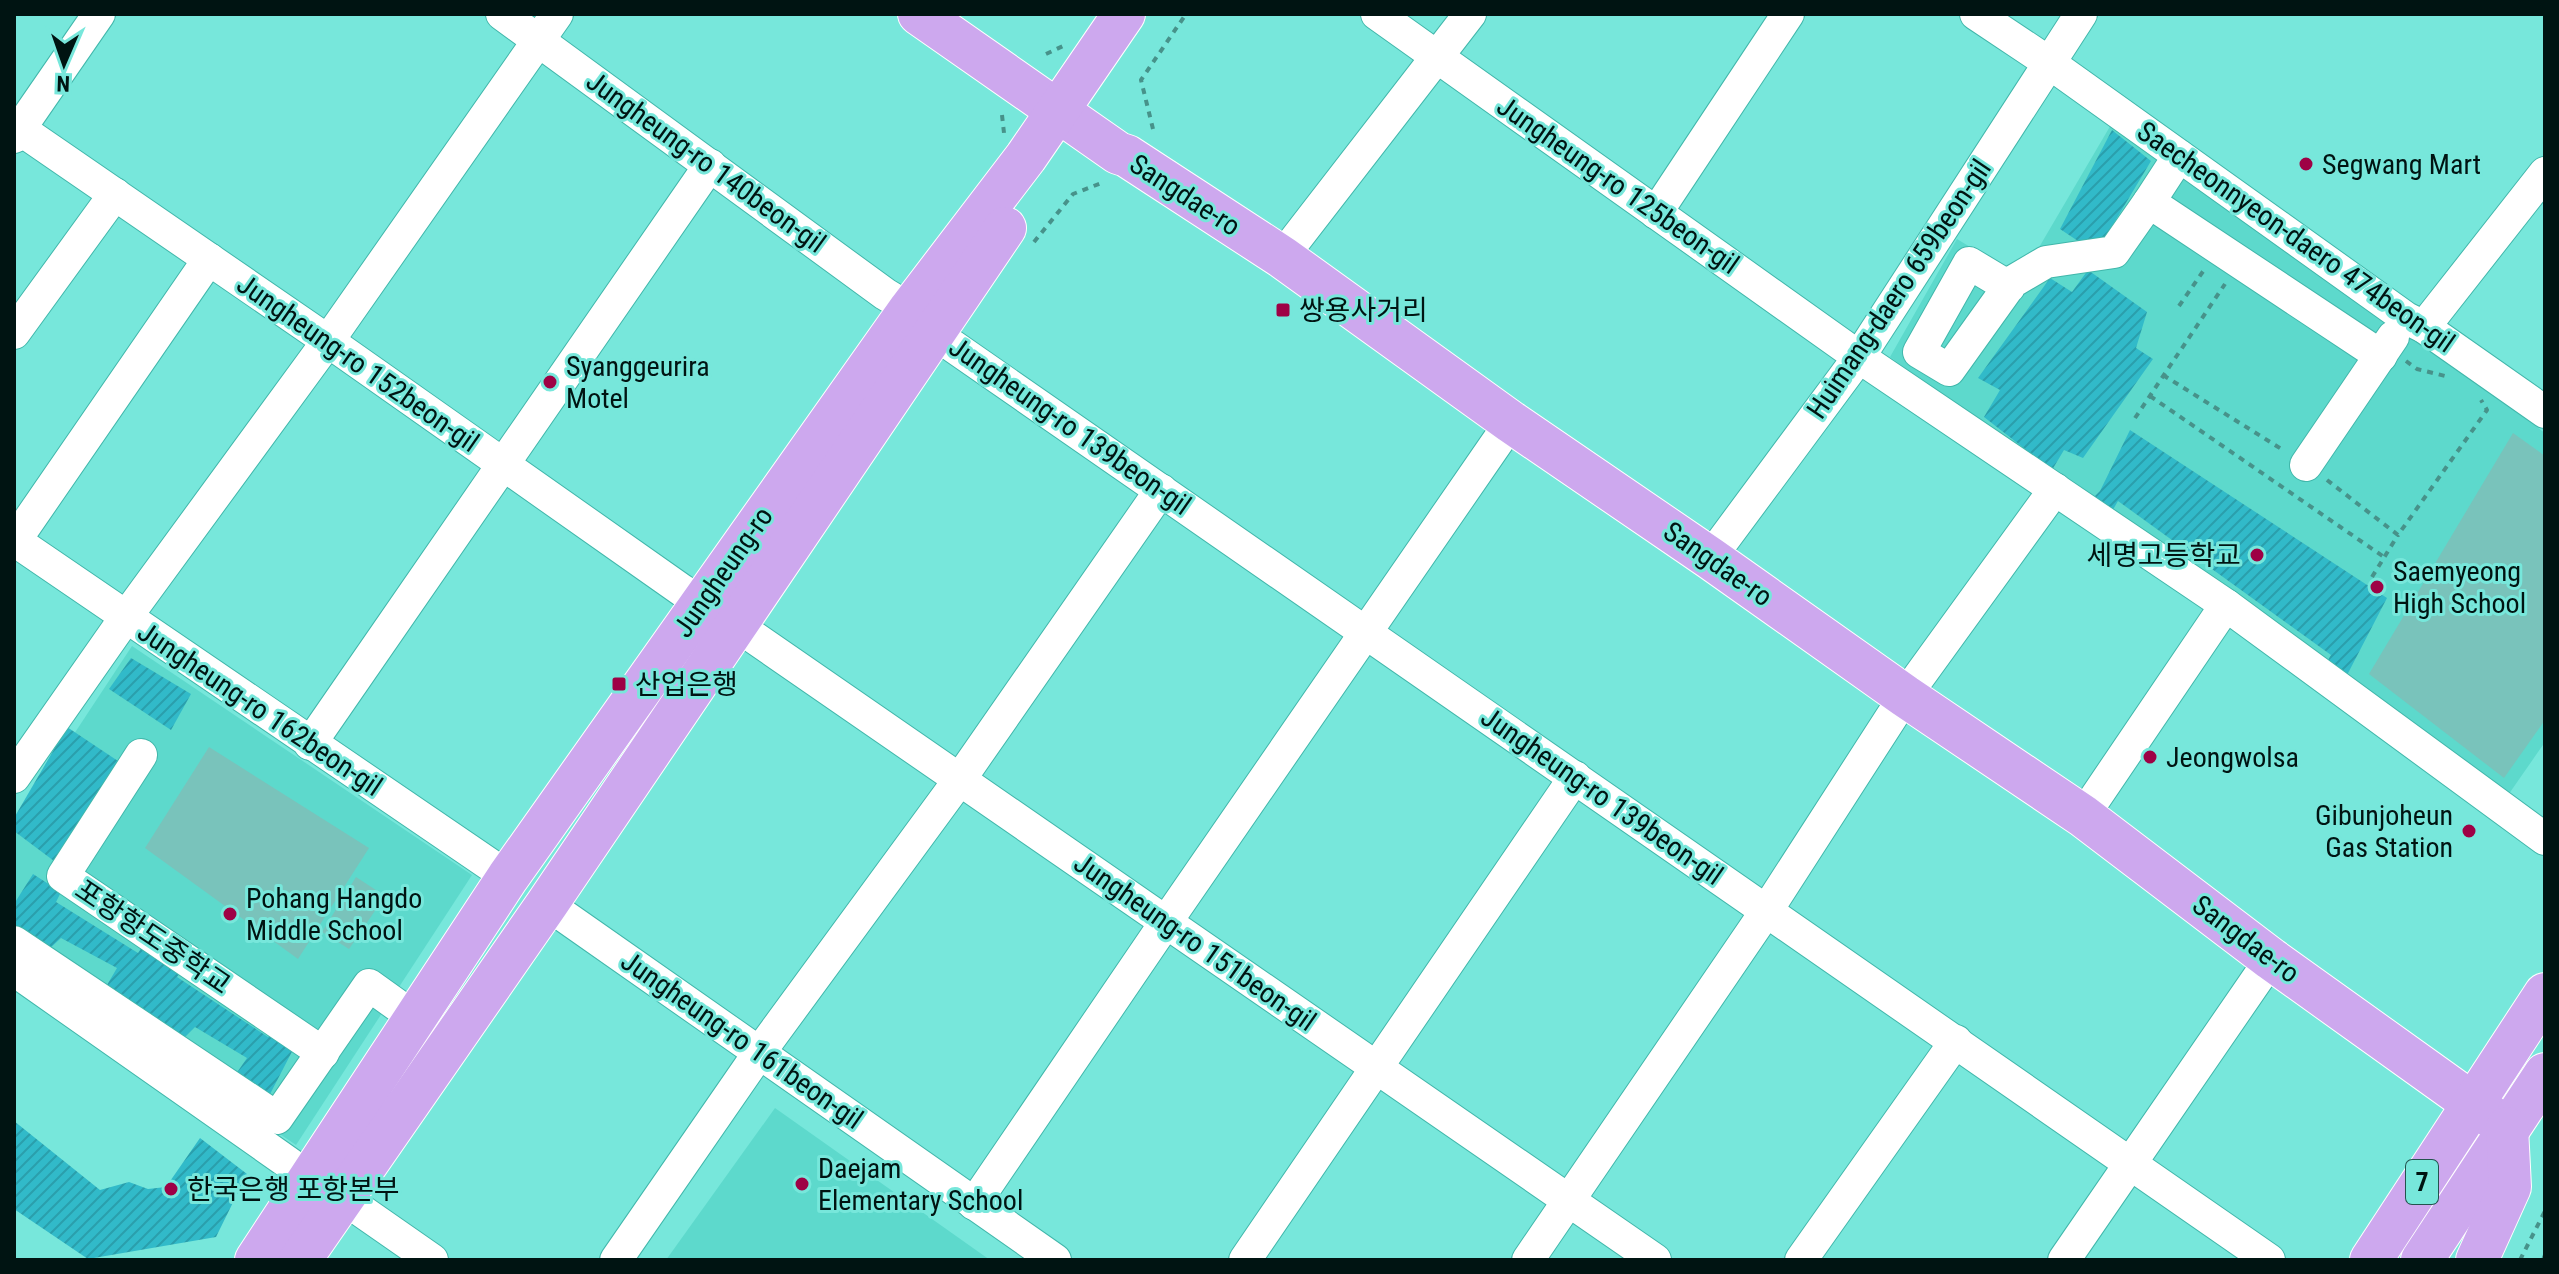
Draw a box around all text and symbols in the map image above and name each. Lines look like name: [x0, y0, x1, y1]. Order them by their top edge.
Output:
north arrow: [24, 24, 104, 104]
street label: Jungheung-ro 140beon-gil: [580, 64, 832, 260]
text: N: [56, 71, 70, 96]
street label: Jungheung-ro 125beon-gil: [1491, 89, 1745, 281]
street label: Saecheonnyeon-daero 474beon-gil: [2131, 115, 2461, 359]
street label: Sangdae-ro: [1124, 147, 1246, 243]
place label: Segwang Mart: [2322, 148, 2481, 181]
street label: Huimang-daero 659beon-gil: [1800, 153, 1998, 425]
marker: Segwang Mart: [2297, 155, 2315, 173]
street label: Jungheung-ro 152beon-gil: [231, 267, 485, 459]
place label: 쌍용사거리: [1299, 294, 1428, 327]
marker: 쌍용사거리: [1274, 301, 1292, 319]
street label: Jungheung-ro 139beon-gil: [943, 330, 1197, 522]
place label: Syanggeurira Motel: [566, 350, 710, 415]
marker: Syanggeurira Motel: [541, 373, 559, 391]
street label: Jungheung-ro: [666, 501, 780, 643]
street label: Sangdae-ro: [1657, 515, 1779, 613]
place label: 세명고등학교: [2086, 539, 2241, 572]
marker: 세명고등학교: [2248, 546, 2266, 564]
place label: Saemyeong High School: [2393, 555, 2526, 620]
marker: Saemyeong High School: [2368, 578, 2386, 596]
street label: Jungheung-ro 162beon-gil: [132, 615, 388, 803]
place label: 산업은행: [635, 668, 738, 701]
marker: 산업은행: [610, 675, 628, 693]
street label: Jungheung-ro 139beon-gil: [1475, 700, 1729, 892]
place label: Jeongwolsa: [2166, 741, 2299, 774]
marker: Jeongwolsa: [2141, 748, 2159, 766]
place label: Gibunjoheun Gas Station: [2315, 799, 2453, 864]
marker: Gibunjoheun Gas Station: [2460, 822, 2478, 840]
street label: Jungheung-ro 151beon-gil: [1068, 846, 1322, 1038]
street label: 포항항도중학교: [69, 873, 237, 1001]
place label: Pohang Hangdo Middle School: [246, 882, 422, 947]
street label: Sangdae-ro: [2186, 888, 2306, 990]
marker: Pohang Hangdo Middle School: [221, 905, 239, 923]
street label: Jungheung-ro 161beon-gil: [615, 944, 869, 1136]
place label: Daejam Elementary School: [818, 1152, 1023, 1217]
road number: 7: [2406, 1160, 2438, 1204]
place label: 한국은행 포항본부: [187, 1173, 400, 1206]
marker: Daejam Elementary School: [793, 1175, 811, 1193]
marker: 한국은행 포항본부: [162, 1180, 180, 1198]

